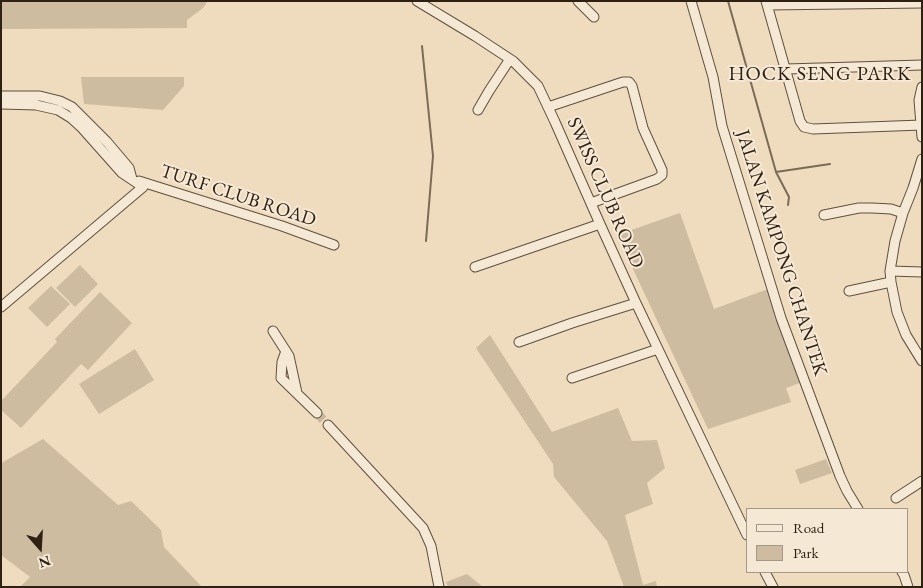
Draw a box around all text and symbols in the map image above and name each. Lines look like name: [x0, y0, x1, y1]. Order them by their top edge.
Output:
district label: HOCK SENG PARK: [727, 63, 913, 87]
street label: SWISS CLUB ROAD: [562, 114, 648, 272]
street label: JALAN KAMPONG CHANTEK: [730, 127, 832, 379]
street label: TURF CLUB ROAD: [157, 160, 319, 232]
legend: [746, 508, 908, 573]
text: Road: [793, 518, 824, 537]
north arrow: [15, 523, 65, 573]
text: Park: [793, 543, 819, 562]
text: N: [37, 552, 53, 573]

